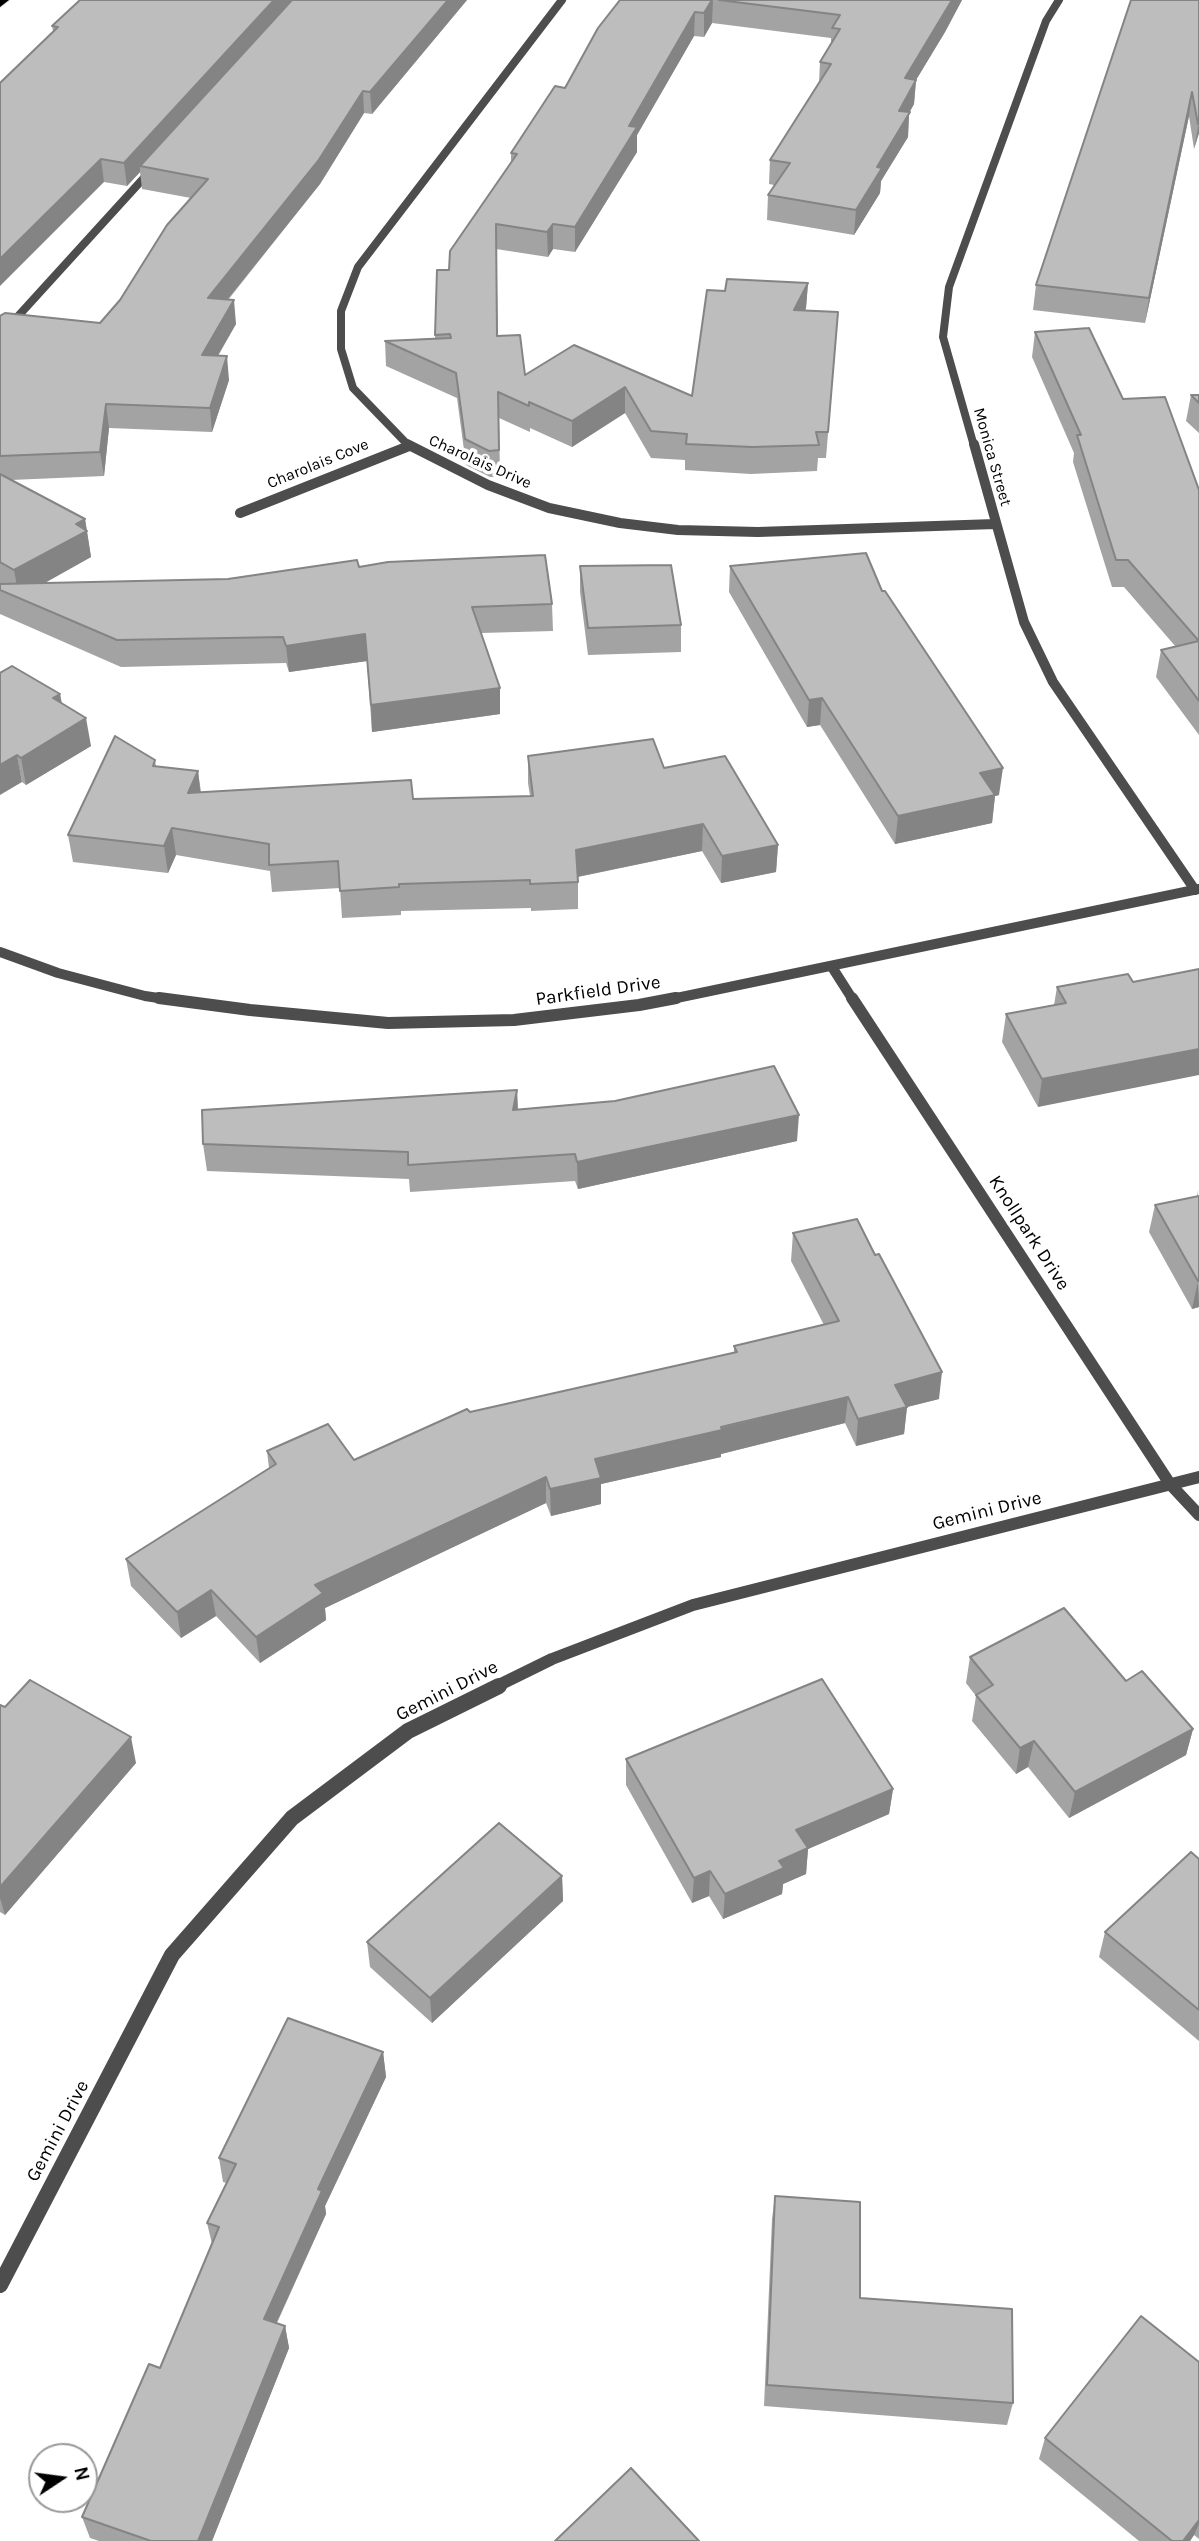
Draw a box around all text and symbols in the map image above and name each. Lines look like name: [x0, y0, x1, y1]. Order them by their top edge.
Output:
street label: Monica Street: [969, 406, 1015, 508]
street label: Charolais Drive: [426, 431, 534, 493]
street label: Charolais Cove: [264, 435, 372, 493]
street label: Parkfield Drive: [534, 971, 662, 1011]
street label: Knollpark Drive: [983, 1171, 1075, 1295]
street label: Gemini Drive: [930, 1486, 1044, 1536]
street label: Gemini Drive: [392, 1656, 502, 1726]
street label: Gemini Drive: [22, 2076, 94, 2186]
north arrow: [28, 2443, 98, 2513]
text: N: [69, 2465, 94, 2483]

